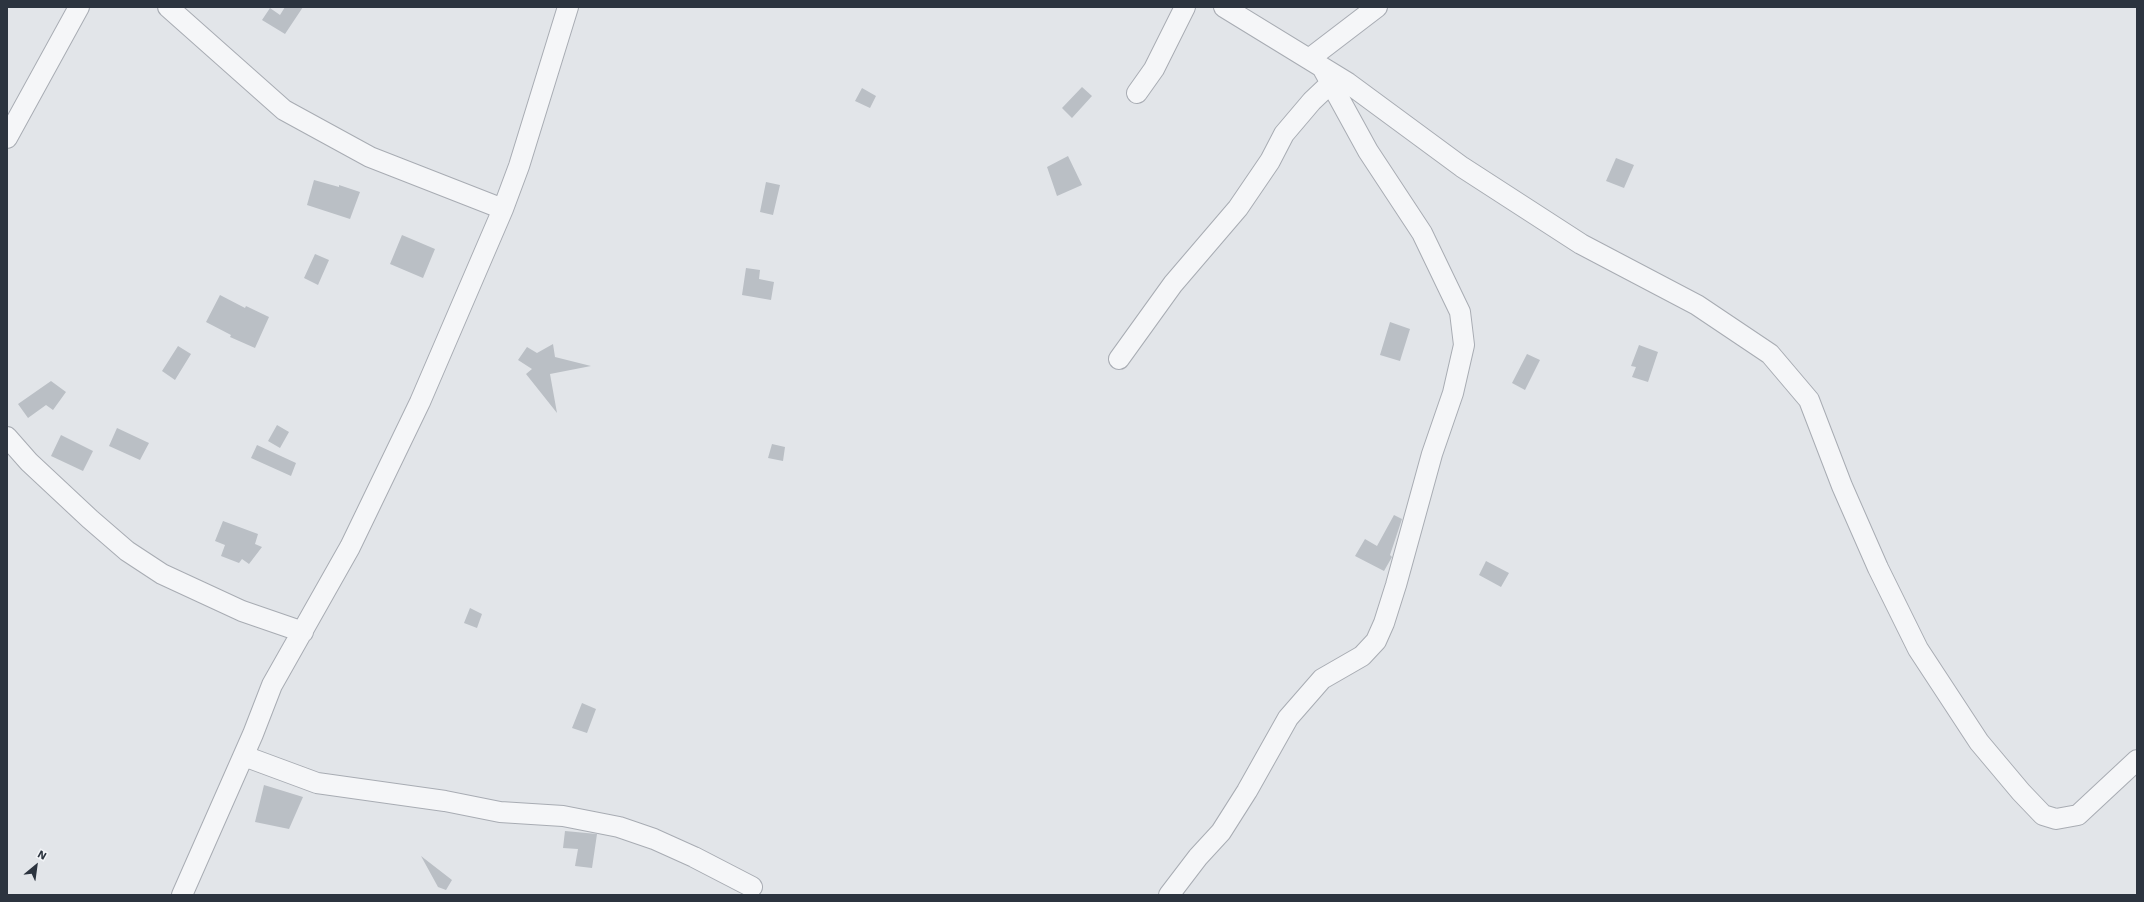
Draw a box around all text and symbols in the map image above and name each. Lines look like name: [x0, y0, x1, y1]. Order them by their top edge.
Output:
north arrow: [16, 846, 56, 886]
text: N: [35, 847, 49, 863]

